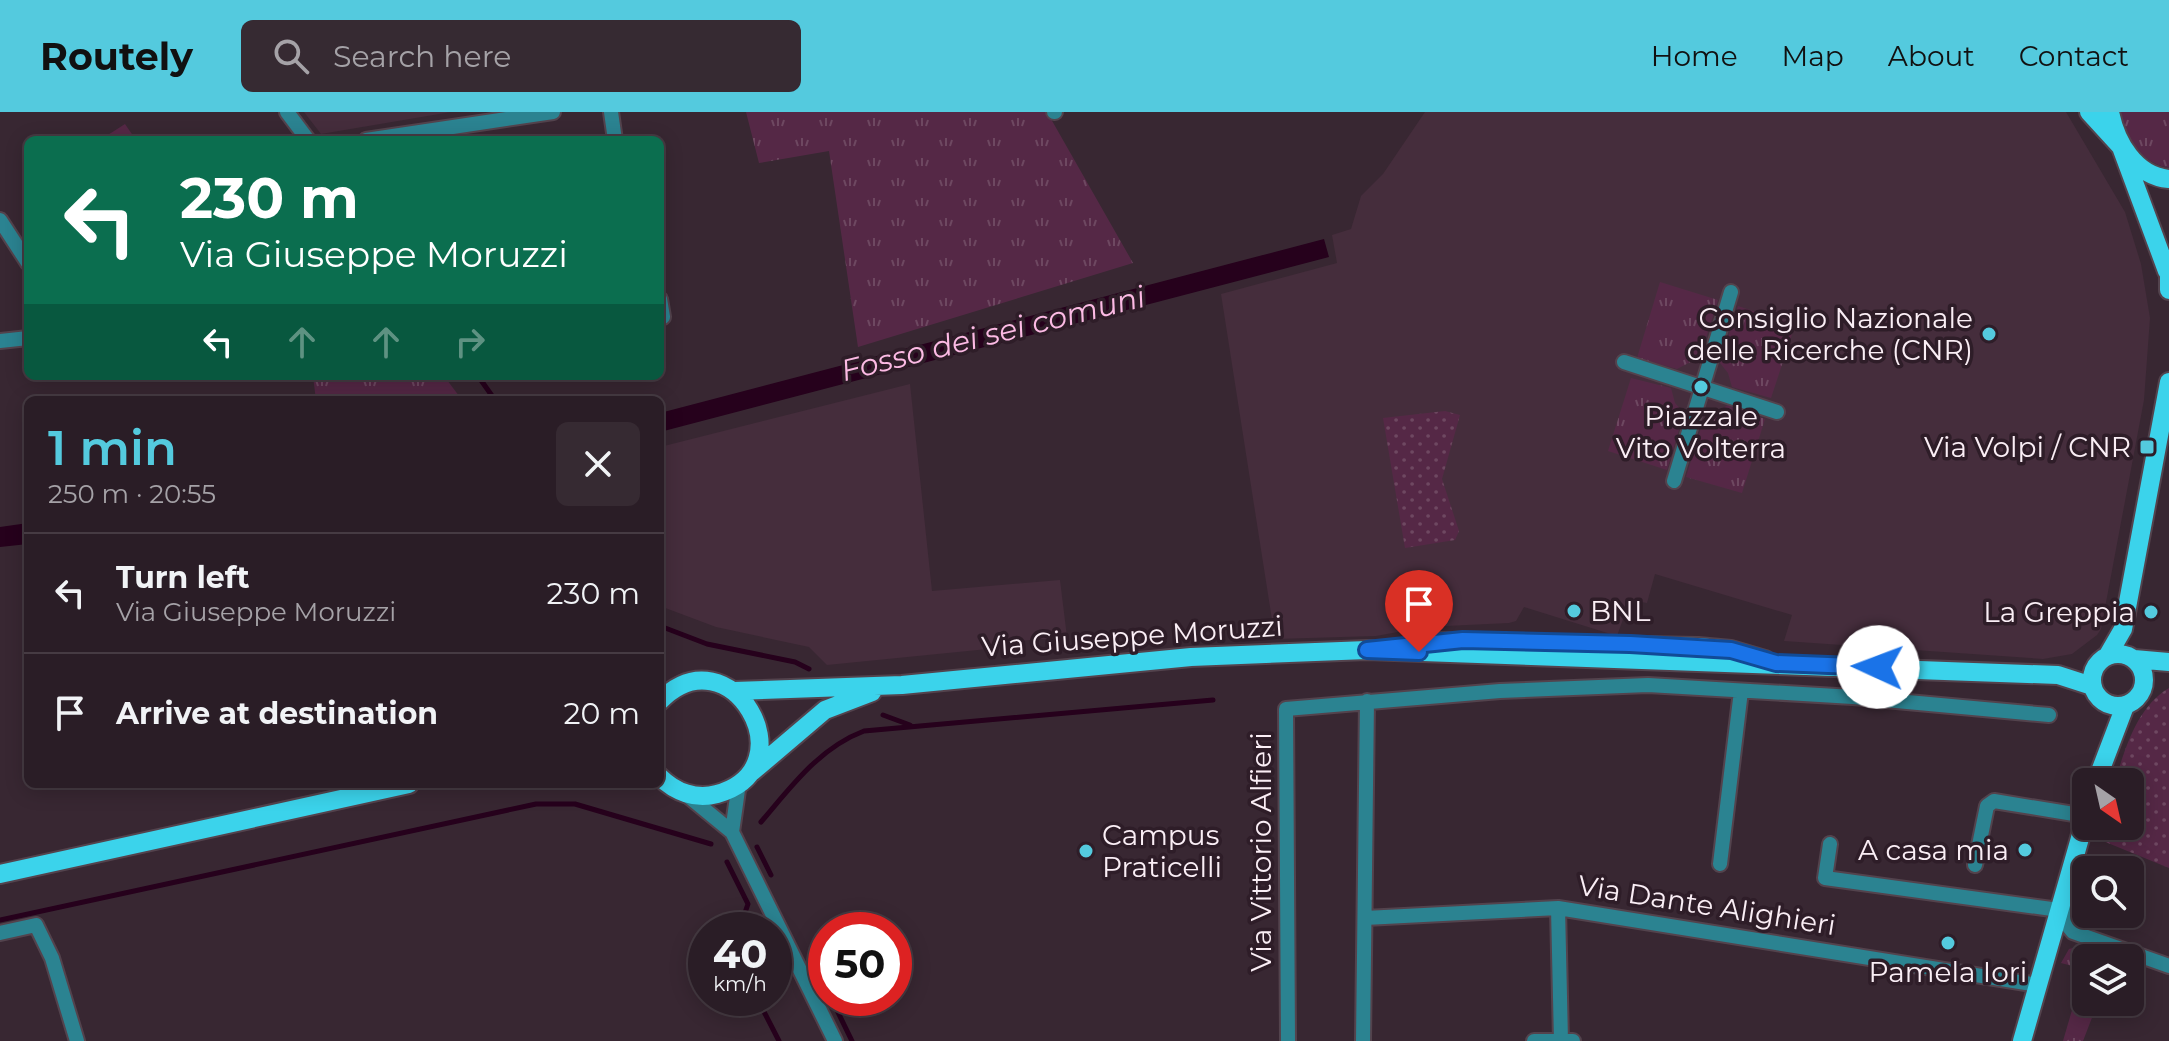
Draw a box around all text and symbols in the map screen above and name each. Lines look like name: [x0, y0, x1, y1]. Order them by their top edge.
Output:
search box: [241, 20, 801, 92]
text: Routely: [40, 33, 193, 80]
icon: search: [269, 34, 313, 78]
text: Search here: [333, 38, 511, 75]
text: Home: [1651, 39, 1738, 73]
text: Map: [1782, 39, 1844, 73]
text: About: [1888, 39, 1975, 73]
text: Contact: [2019, 39, 2129, 73]
text: 230 m: [180, 164, 359, 232]
icon: left: [48, 168, 152, 272]
text: Via Giuseppe Moruzzi: [180, 232, 568, 276]
water label: Fosso dei sei comuni: [837, 278, 1150, 389]
place label: Consiglio Nazionale delle Ricerche (CNR): [1687, 301, 1973, 367]
icon: left: [196, 320, 240, 364]
icon: ahead: [280, 320, 324, 364]
icon: ahead: [364, 320, 408, 364]
icon: right: [448, 320, 492, 364]
marker: Consiglio Nazionale delle Ricerche (CNR): [1980, 325, 1998, 343]
marker: Piazzale Vito Volterra: [1692, 378, 1710, 396]
place label: Piazzale Vito Volterra: [1616, 399, 1786, 465]
text: 1 min: [48, 419, 177, 477]
button: close: [556, 422, 640, 506]
place label: Via Volpi / CNR: [1924, 430, 2131, 464]
marker: Via Volpi / CNR: [2138, 438, 2156, 456]
text: 250 m · 20:55: [48, 478, 216, 510]
text: Turn left: [116, 559, 249, 596]
pin: [1385, 570, 1453, 652]
icon: left: [48, 571, 92, 615]
text: 230 m: [546, 575, 640, 612]
icon: arrive: [1397, 582, 1441, 626]
place label: BNL: [1590, 594, 1651, 628]
place label: La Greppia: [1983, 595, 2135, 629]
text: Via Giuseppe Moruzzi: [116, 596, 396, 628]
marker: BNL: [1565, 602, 1583, 620]
marker: La Greppia: [2142, 603, 2160, 621]
street label: Via Giuseppe Moruzzi: [980, 609, 1284, 663]
position arrow: [1836, 625, 1920, 709]
icon: arrive: [48, 691, 92, 735]
text: Arrive at destination: [116, 695, 438, 732]
text: 20 m: [563, 695, 640, 732]
street label: Via Vittorio Alfieri: [1244, 732, 1278, 972]
north arrow: [2072, 768, 2144, 840]
map controls: [2072, 768, 2144, 1016]
place label: Campus Praticelli: [1102, 818, 1222, 884]
place label: A casa mia: [1858, 833, 2009, 867]
marker: A casa mia: [2016, 841, 2034, 859]
marker: Campus Praticelli: [1077, 842, 1095, 860]
button: search: [2072, 856, 2144, 928]
street label: Via Dante Alighieri: [1576, 868, 1838, 942]
speed limit sign: 50: [808, 912, 912, 1016]
text: 40: [713, 929, 767, 978]
marker: Pamela Iori: [1939, 934, 1957, 952]
button: layers: [2072, 944, 2144, 1016]
place label: Pamela Iori: [1869, 955, 2027, 989]
text: km/h: [713, 972, 767, 996]

